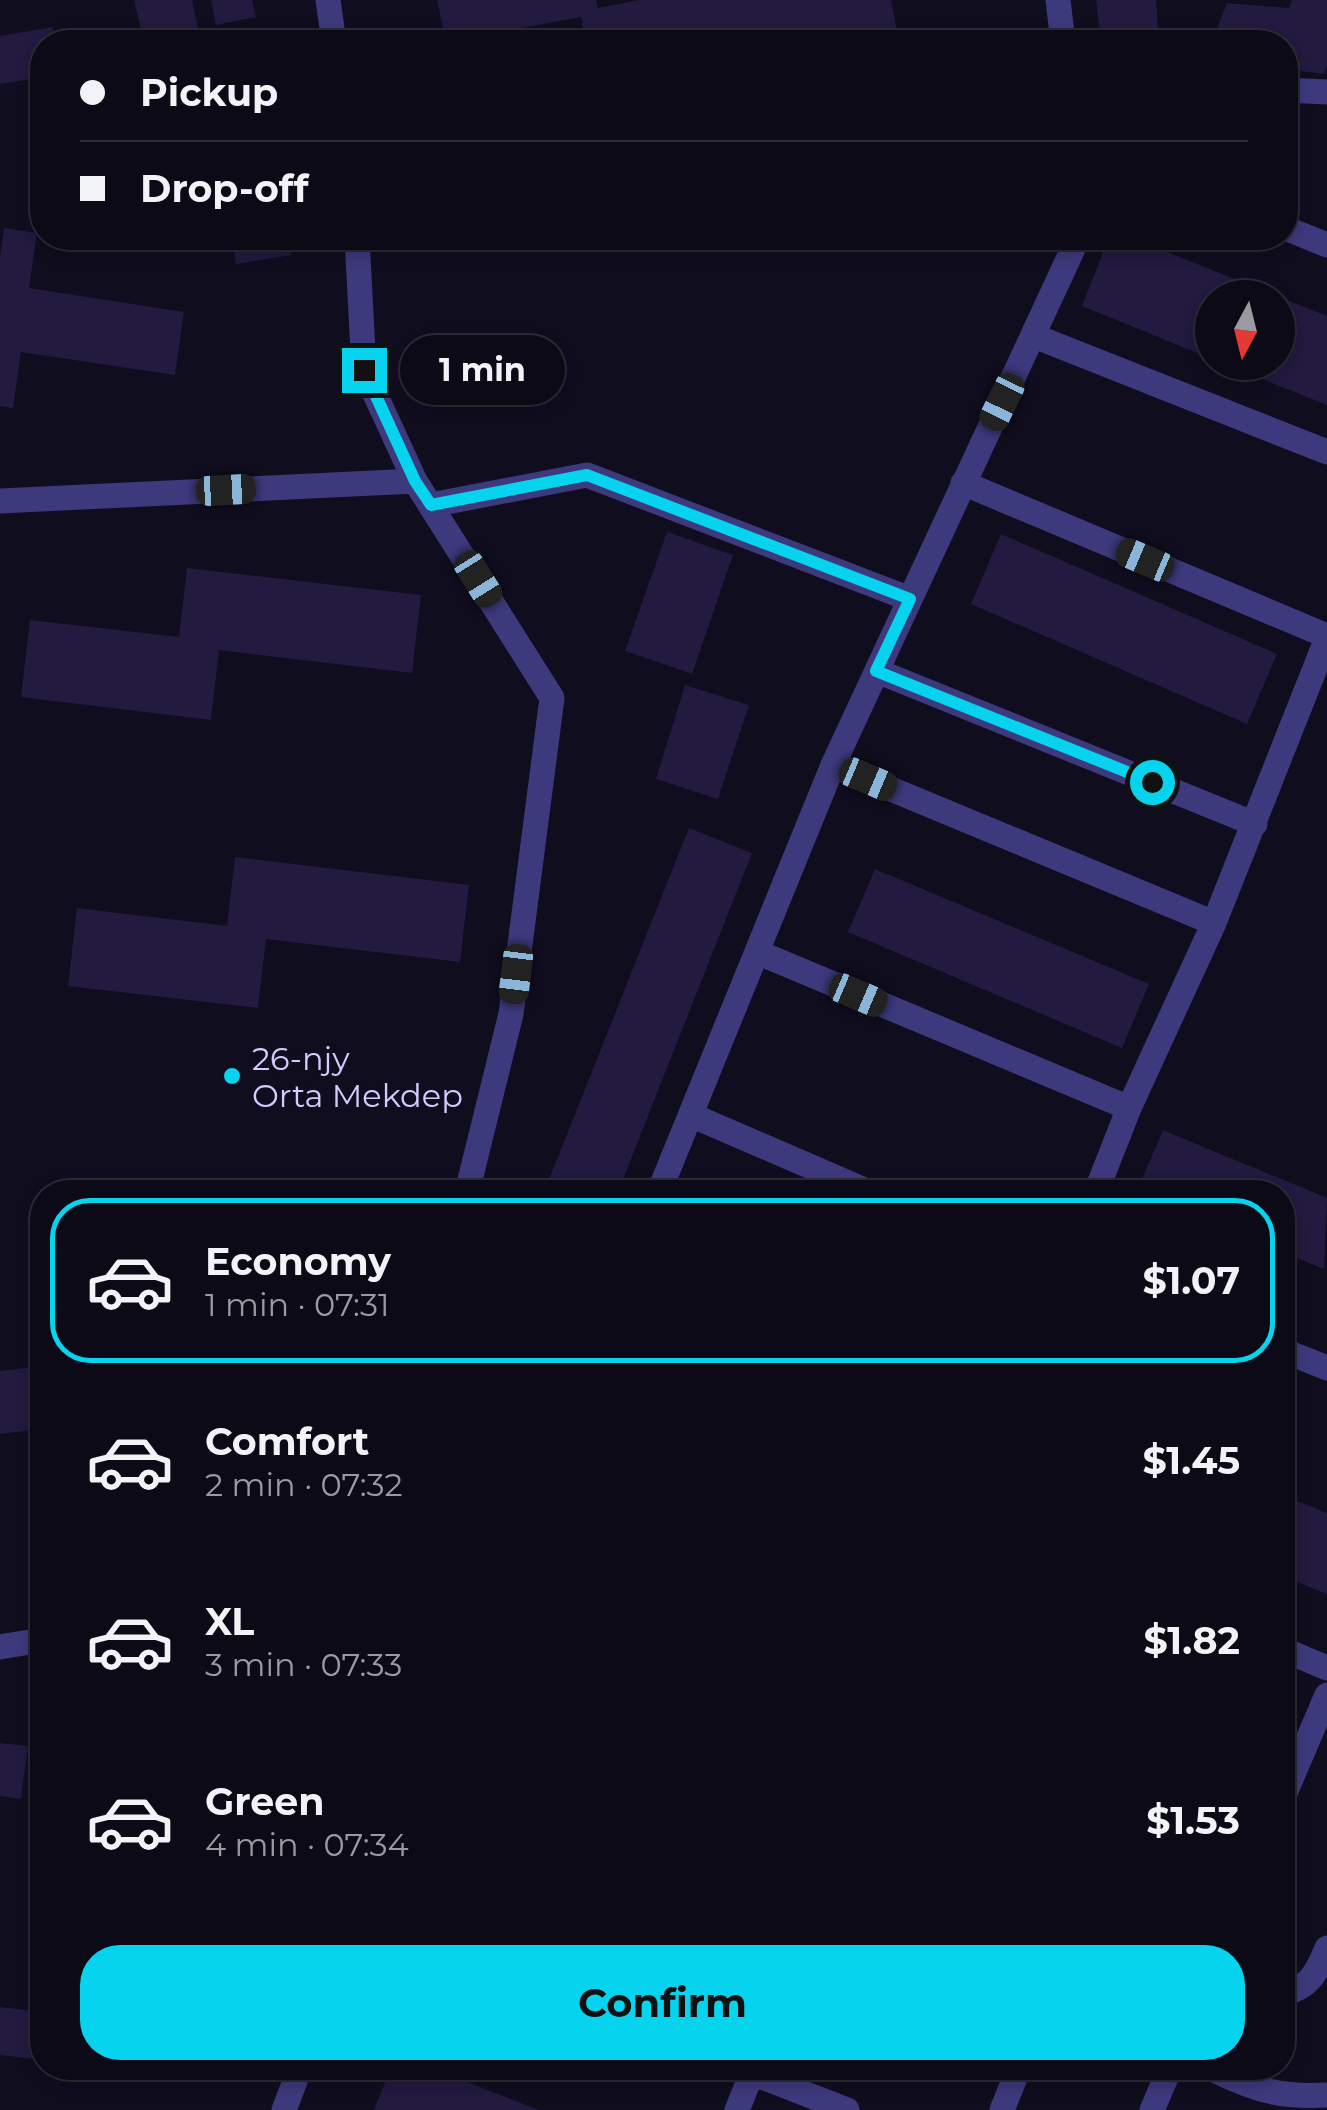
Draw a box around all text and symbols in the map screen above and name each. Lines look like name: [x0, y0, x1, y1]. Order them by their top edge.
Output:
text: Pickup: [140, 69, 278, 116]
text: Drop-off: [140, 165, 309, 212]
north arrow: [1195, 280, 1295, 380]
map controls: [1195, 280, 1295, 380]
callout: 1 min: [399, 335, 564, 405]
route end: [342, 348, 387, 393]
text: 1 min: [439, 350, 526, 389]
car: [975, 368, 1029, 436]
car: [195, 473, 257, 507]
car: [1112, 534, 1178, 586]
car: [449, 546, 507, 612]
car: [835, 753, 901, 805]
route start: [1130, 760, 1175, 805]
car: [497, 942, 535, 1006]
car: [825, 969, 891, 1021]
place label: 26-njy Orta Mekdep: [252, 1039, 463, 1115]
marker: 26-njy Orta Mekdep: [221, 1065, 243, 1087]
icon: car: [85, 1236, 175, 1326]
text: Economy: [205, 1238, 391, 1285]
text: $1.07: [1143, 1257, 1240, 1304]
text: 1 min · 07:31: [205, 1285, 390, 1324]
icon: car: [85, 1416, 175, 1506]
text: Comfort: [205, 1418, 369, 1465]
text: $1.45: [1143, 1437, 1240, 1484]
text: 2 min · 07:32: [205, 1465, 403, 1504]
icon: car: [85, 1596, 175, 1686]
text: XL: [205, 1598, 254, 1645]
text: $1.82: [1143, 1617, 1240, 1664]
text: 3 min · 07:33: [205, 1645, 402, 1684]
icon: car: [85, 1776, 175, 1866]
text: Green: [205, 1778, 325, 1825]
text: $1.53: [1146, 1797, 1240, 1844]
text: 4 min · 07:34: [205, 1825, 409, 1864]
button: Confirm: [80, 1945, 1245, 2060]

